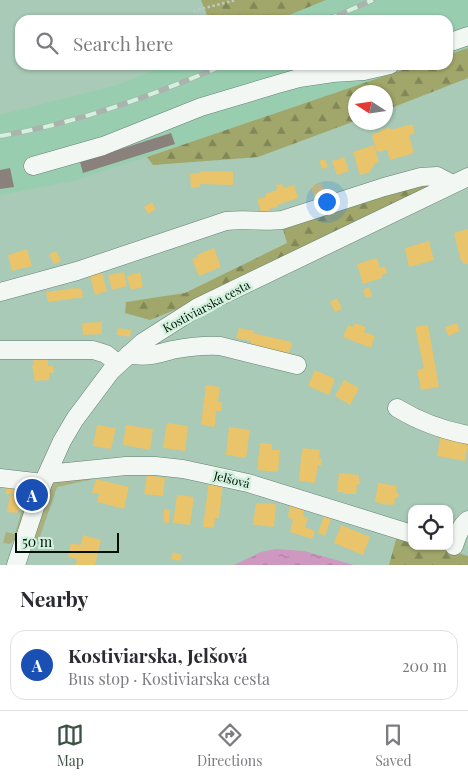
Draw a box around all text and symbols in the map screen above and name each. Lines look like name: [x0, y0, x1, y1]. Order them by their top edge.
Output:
search box: [15, 15, 453, 70]
icon: search: [33, 29, 61, 57]
text: Search here: [73, 30, 173, 56]
north arrow: [348, 85, 393, 130]
your location: [314, 189, 340, 215]
street label: Kostiviarska cesta: [160, 276, 252, 336]
street label: Jelšová: [211, 467, 252, 491]
pin: A: [16, 476, 48, 514]
map controls: [408, 505, 453, 550]
button: locate: [408, 505, 453, 550]
scale bar: [15, 530, 119, 553]
text: 50 m: [22, 532, 52, 551]
text: Nearby: [20, 584, 89, 612]
text: Kostiviarska, Jelšová: [68, 642, 248, 668]
text: A: [32, 655, 42, 676]
text: 200 m: [402, 655, 447, 676]
text: Bus stop · Kostiviarska cesta: [68, 668, 270, 689]
tab: Map: [56, 721, 84, 770]
tab: Directions: [197, 721, 263, 770]
tab: Saved: [375, 721, 412, 770]

